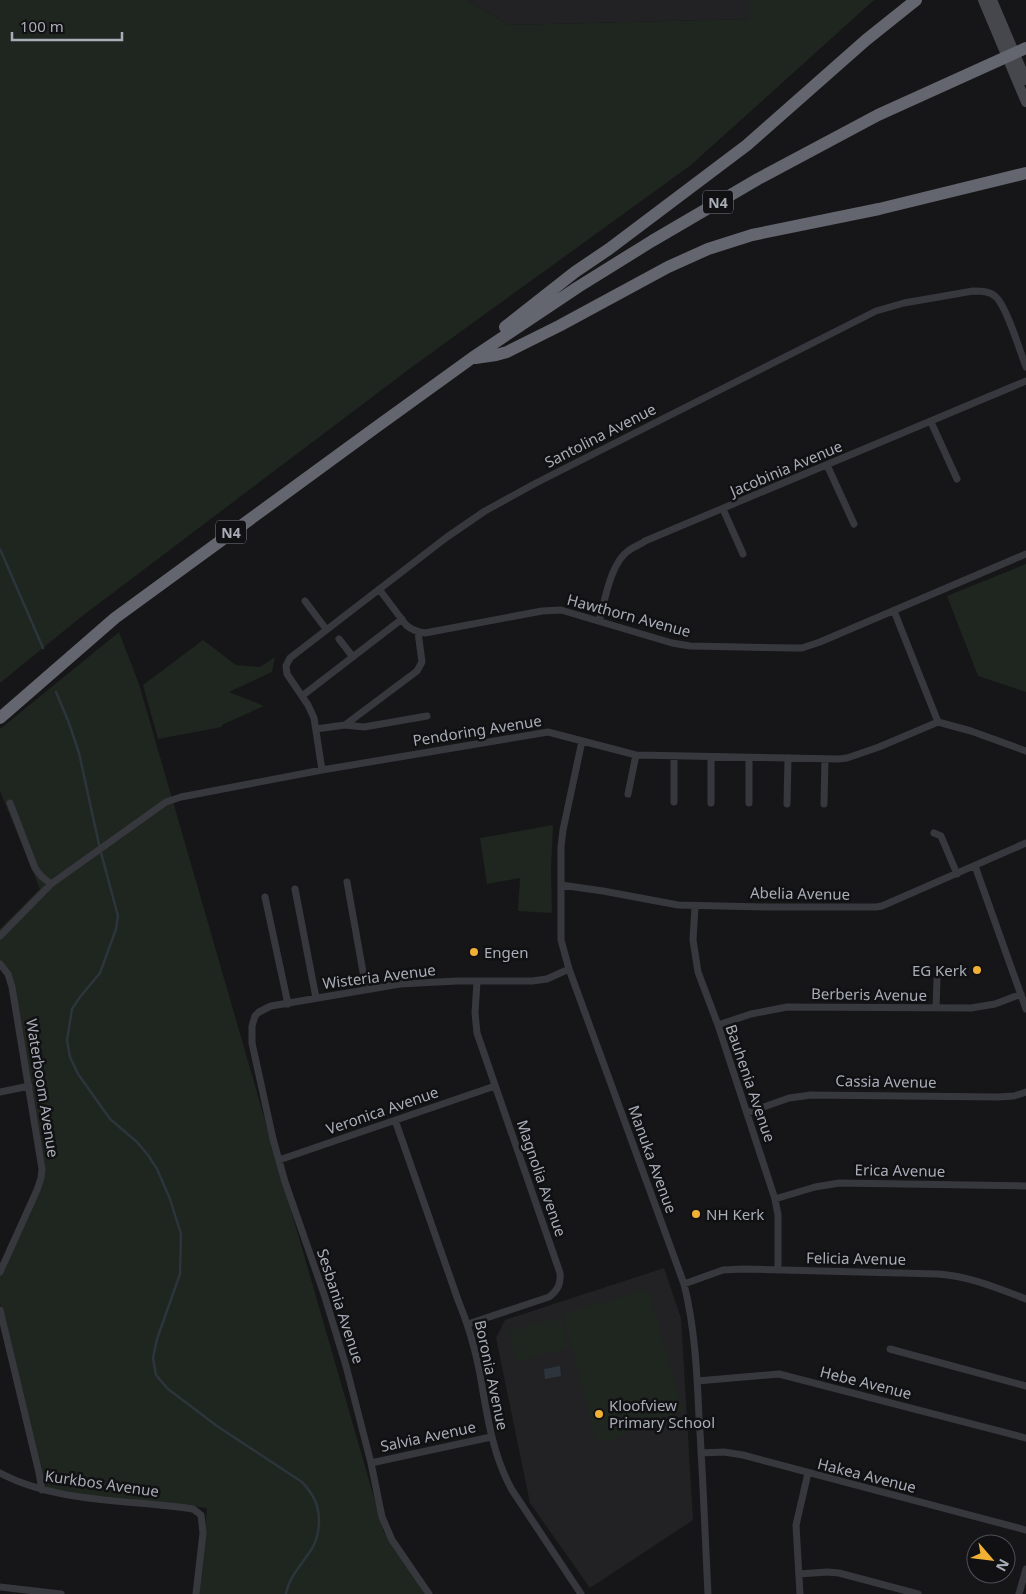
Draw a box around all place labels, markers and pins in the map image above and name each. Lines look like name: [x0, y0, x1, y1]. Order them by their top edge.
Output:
place label: Engen: [484, 942, 529, 962]
marker: Engen: [468, 946, 480, 958]
place label: EG Kerk: [912, 960, 967, 980]
marker: EG Kerk: [971, 964, 983, 976]
place label: NH Kerk: [706, 1204, 764, 1224]
marker: NH Kerk: [690, 1208, 702, 1220]
place label: Kloofview Primary School: [609, 1395, 715, 1432]
marker: Kloofview Primary School: [593, 1408, 605, 1420]

